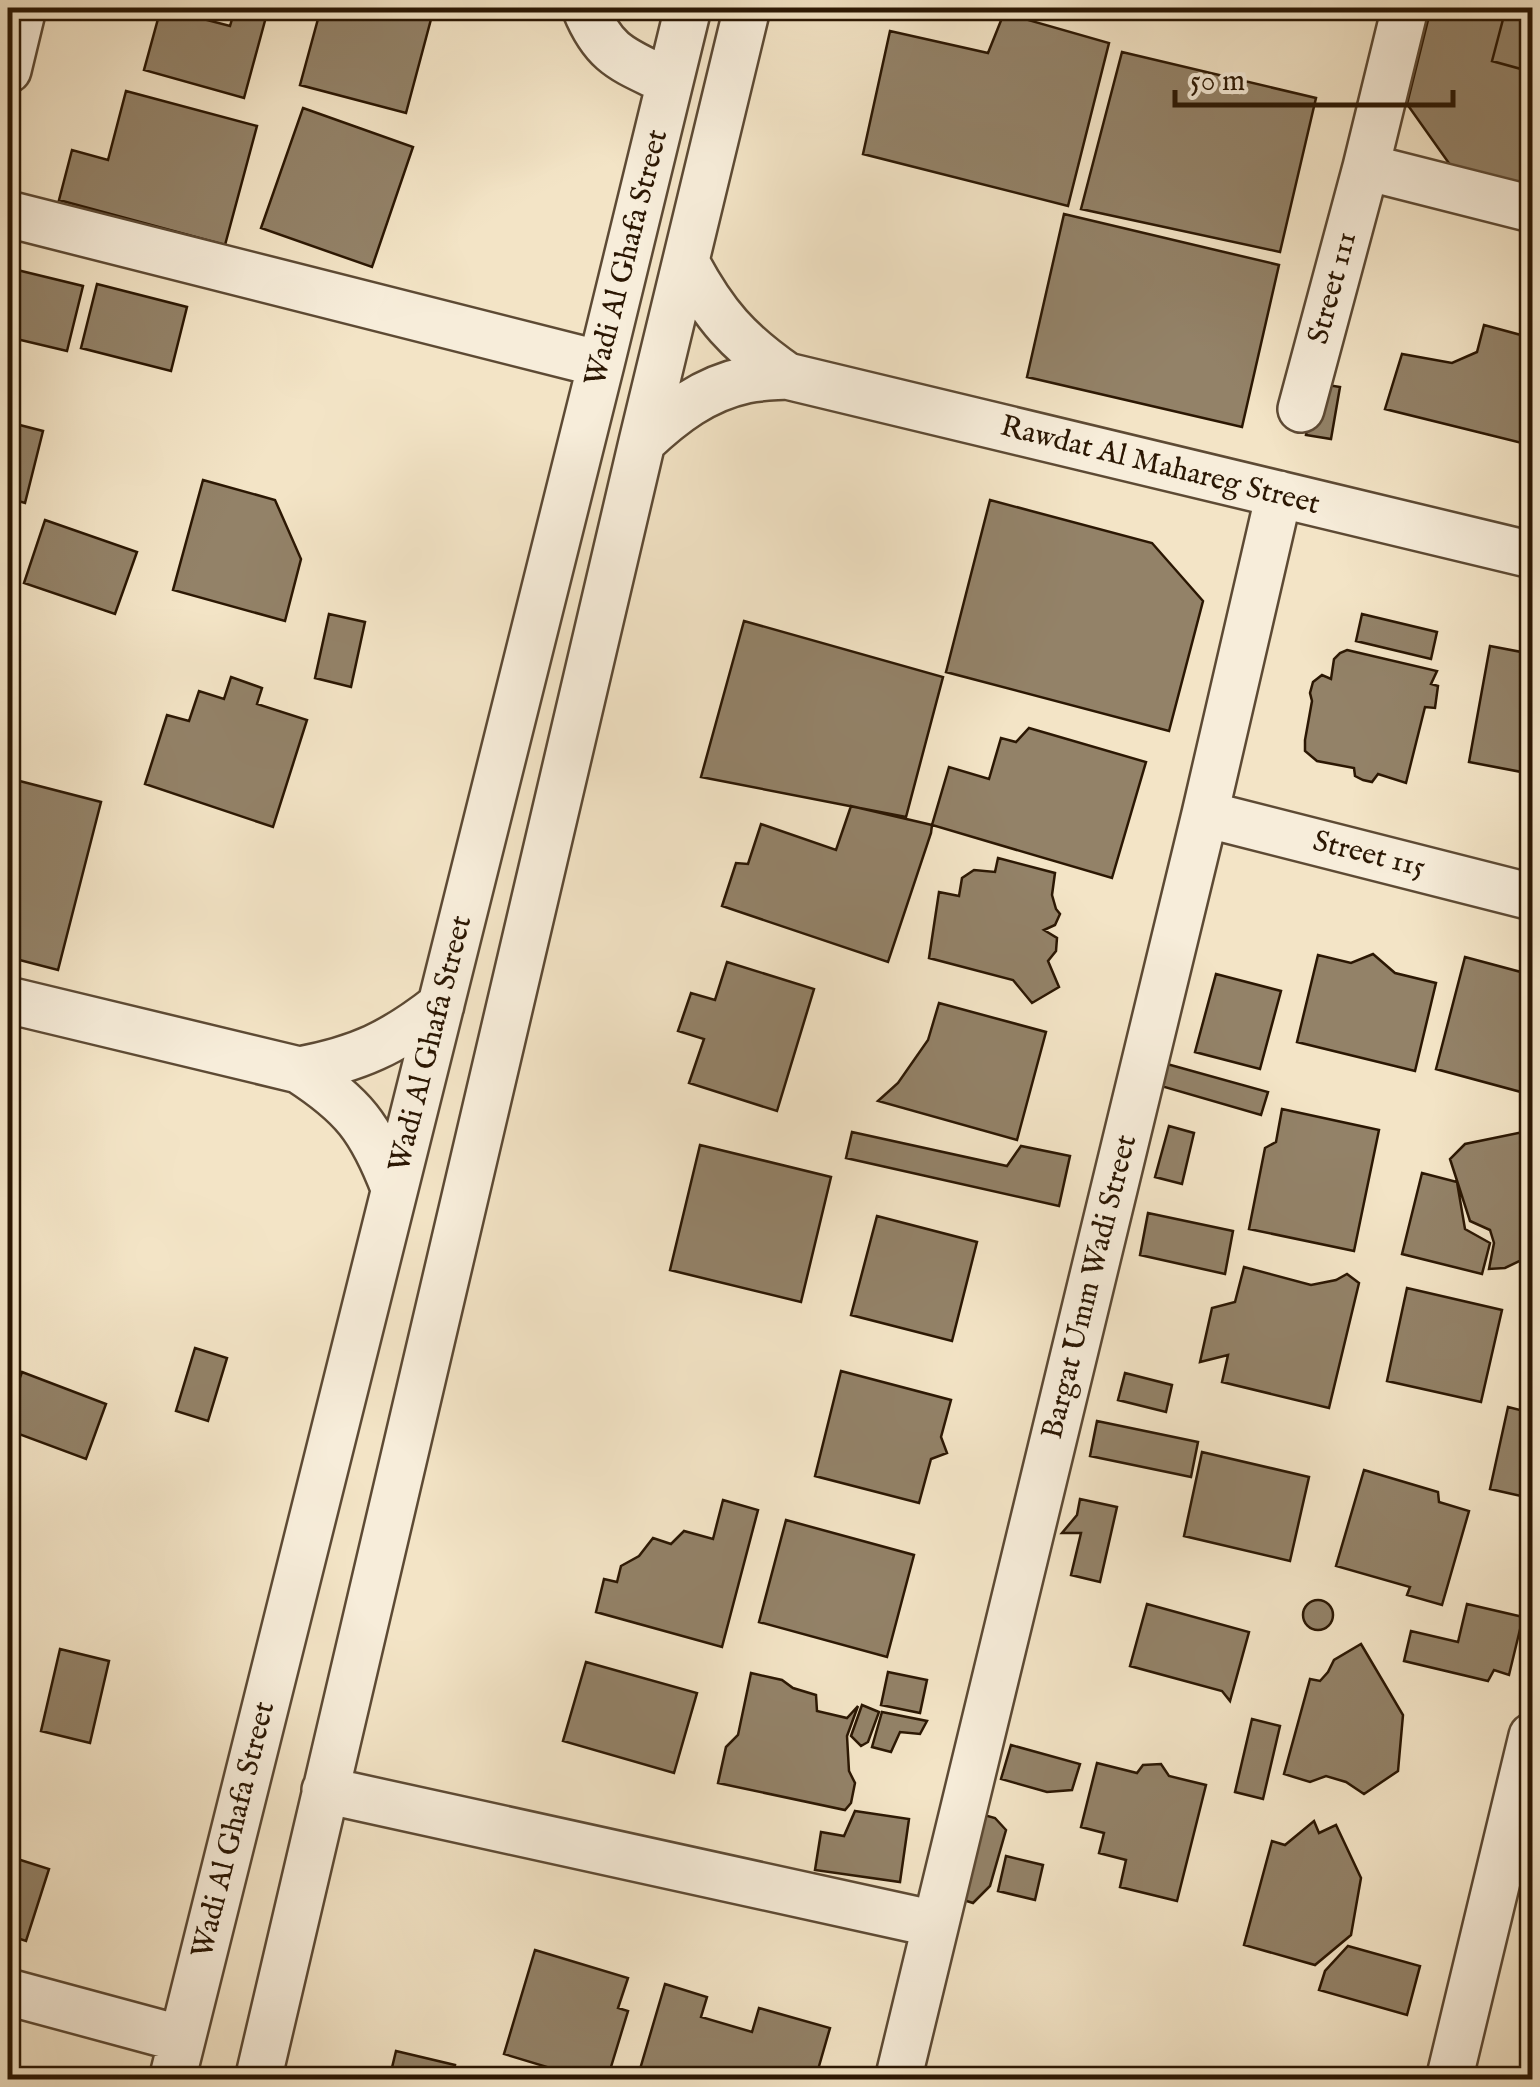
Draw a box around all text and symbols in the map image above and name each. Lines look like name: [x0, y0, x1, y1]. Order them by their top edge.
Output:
scale bar: [1175, 45, 1452, 107]
text: 50 m: [1190, 63, 1245, 101]
street label: Wadi Al Ghafa Street: [577, 126, 677, 390]
street label: Street 111: [1300, 228, 1366, 348]
street label: Rawdat Al Mahareg Street: [996, 408, 1324, 524]
street label: Street 115: [1309, 823, 1429, 887]
street label: Wadi Al Ghafa Street: [381, 912, 481, 1176]
street label: Bargat Umm Wadi Street: [1034, 1131, 1146, 1443]
street label: Wadi Al Ghafa Street: [184, 1698, 284, 1962]

